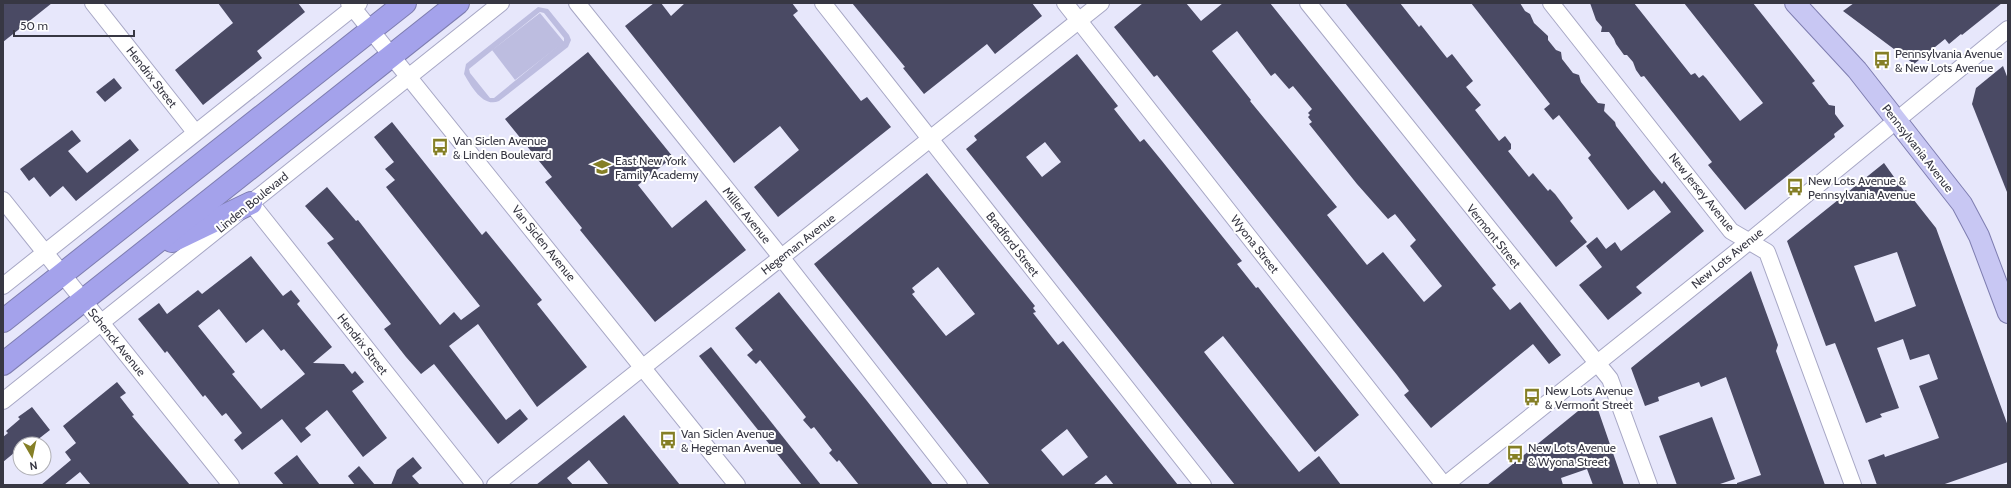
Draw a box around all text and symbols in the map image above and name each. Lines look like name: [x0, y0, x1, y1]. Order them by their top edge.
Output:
scale bar: [14, 12, 134, 38]
text: 50 m: [20, 18, 48, 33]
street label: Hendrix Street: [123, 43, 181, 111]
place label: Pennsylvania Avenue & New Lots Avenue: [1895, 46, 2002, 75]
bus stop icon: Pennsylvania Avenue & New Lots Avenue: [1872, 50, 1892, 70]
street label: Pennsylvania Avenue: [1879, 101, 1957, 195]
place label: Van Siclen Avenue & Linden Boulevard: [453, 133, 551, 162]
bus stop icon: Van Siclen Avenue & Linden Boulevard: [430, 137, 450, 157]
street label: New Jersey Avenue: [1666, 150, 1738, 234]
place label: East New York Family Academy: [615, 153, 699, 182]
school or university icon: East New York Family Academy: [592, 157, 612, 177]
street label: Linden Boulevard: [213, 168, 291, 236]
place label: New Lots Avenue & Pennsylvania Avenue: [1808, 173, 1915, 202]
bus stop icon: New Lots Avenue & Pennsylvania Avenue: [1785, 177, 1805, 197]
street label: Miller Avenue: [720, 184, 774, 246]
street label: Vermont Street: [1464, 201, 1524, 271]
street label: Van Siclen Avenue: [509, 202, 579, 284]
street label: Bradford Street: [983, 209, 1043, 279]
street label: Hegeman Avenue: [758, 210, 838, 278]
street label: Wyona Street: [1228, 212, 1282, 276]
street label: New Lots Avenue: [1688, 224, 1766, 292]
street label: Schenck Avenue: [85, 305, 149, 379]
street label: Hendrix Street: [334, 310, 392, 378]
place label: New Lots Avenue & Vermont Street: [1545, 383, 1633, 412]
bus stop icon: New Lots Avenue & Vermont Street: [1522, 387, 1542, 407]
place label: Van Siclen Avenue & Hegeman Avenue: [681, 426, 781, 455]
bus stop icon: Van Siclen Avenue & Hegeman Avenue: [658, 430, 678, 450]
north arrow: [12, 436, 52, 476]
place label: New Lots Avenue & Wyona Street: [1528, 440, 1616, 469]
bus stop icon: New Lots Avenue & Wyona Street: [1505, 444, 1525, 464]
text: N: [29, 458, 39, 473]

